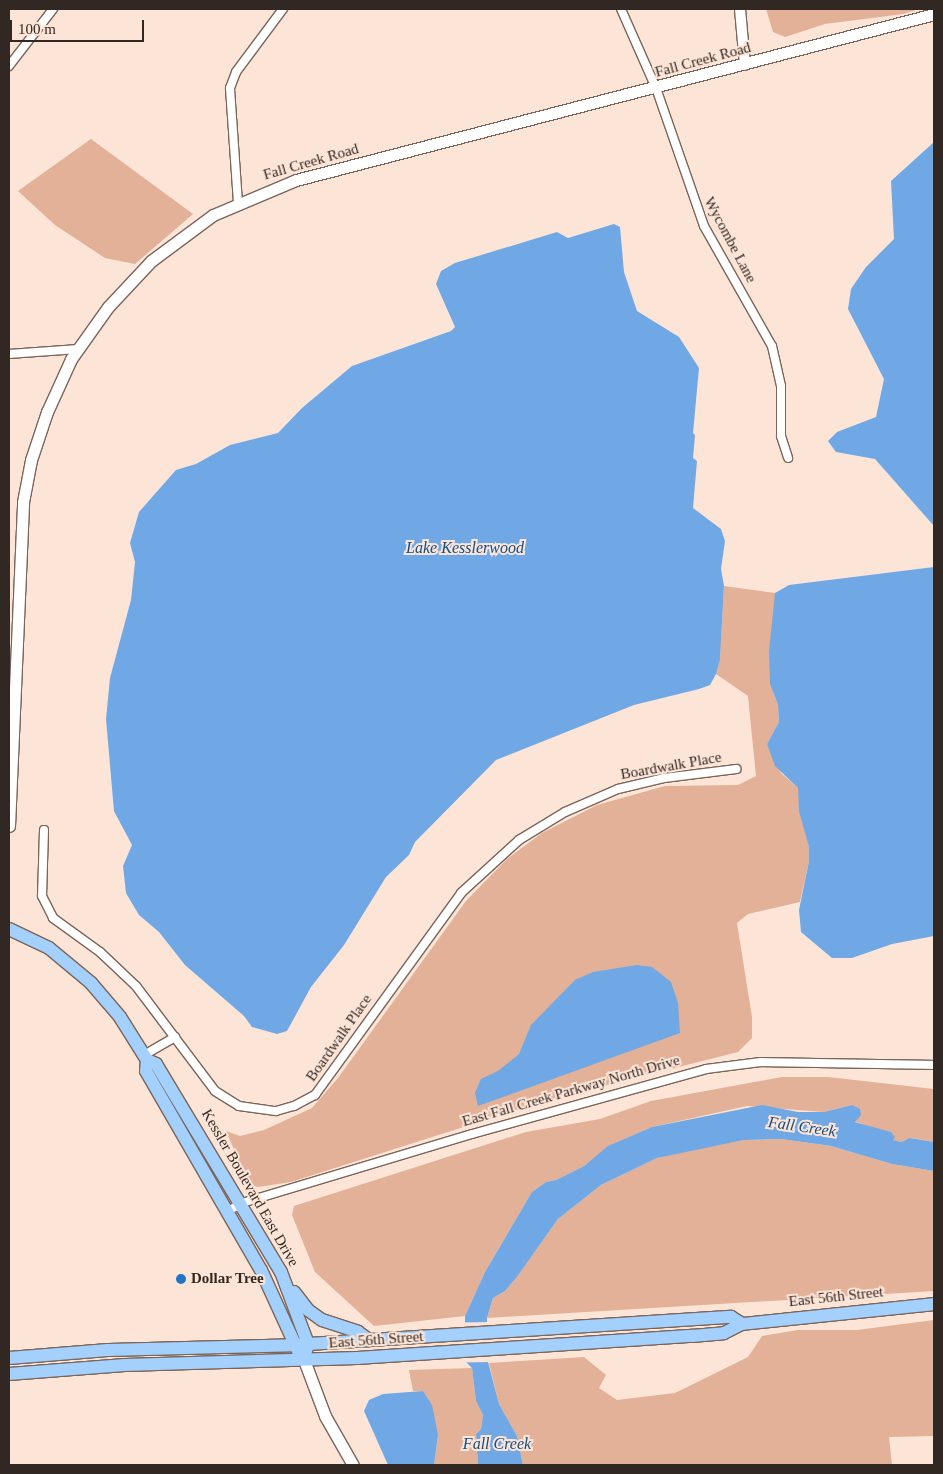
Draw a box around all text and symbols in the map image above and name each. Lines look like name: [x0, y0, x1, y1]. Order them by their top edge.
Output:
scale bar: [12, 10, 146, 42]
text: 100 m: [18, 21, 56, 37]
street label: Fall Creek Road: [653, 39, 753, 81]
street label: Fall Creek Road: [261, 140, 361, 184]
street label: Wycombe Lane: [700, 194, 760, 286]
water label: Lake Kesslerwood: [406, 538, 524, 558]
street label: Boardwalk Place: [619, 748, 723, 784]
street label: Boardwalk Place: [302, 991, 376, 1085]
street label: East Fall Creek Parkway North Drive: [460, 1051, 682, 1131]
street label: Kessler Boulevard East Drive: [198, 1106, 302, 1270]
water label: Fall Creek: [767, 1113, 837, 1141]
place label: Dollar Tree: [191, 1270, 264, 1288]
marker: Dollar Tree: [175, 1273, 187, 1285]
street label: East 56th Street: [788, 1283, 884, 1311]
street label: East 56th Street: [328, 1328, 424, 1352]
water label: Fall Creek: [463, 1434, 531, 1454]

